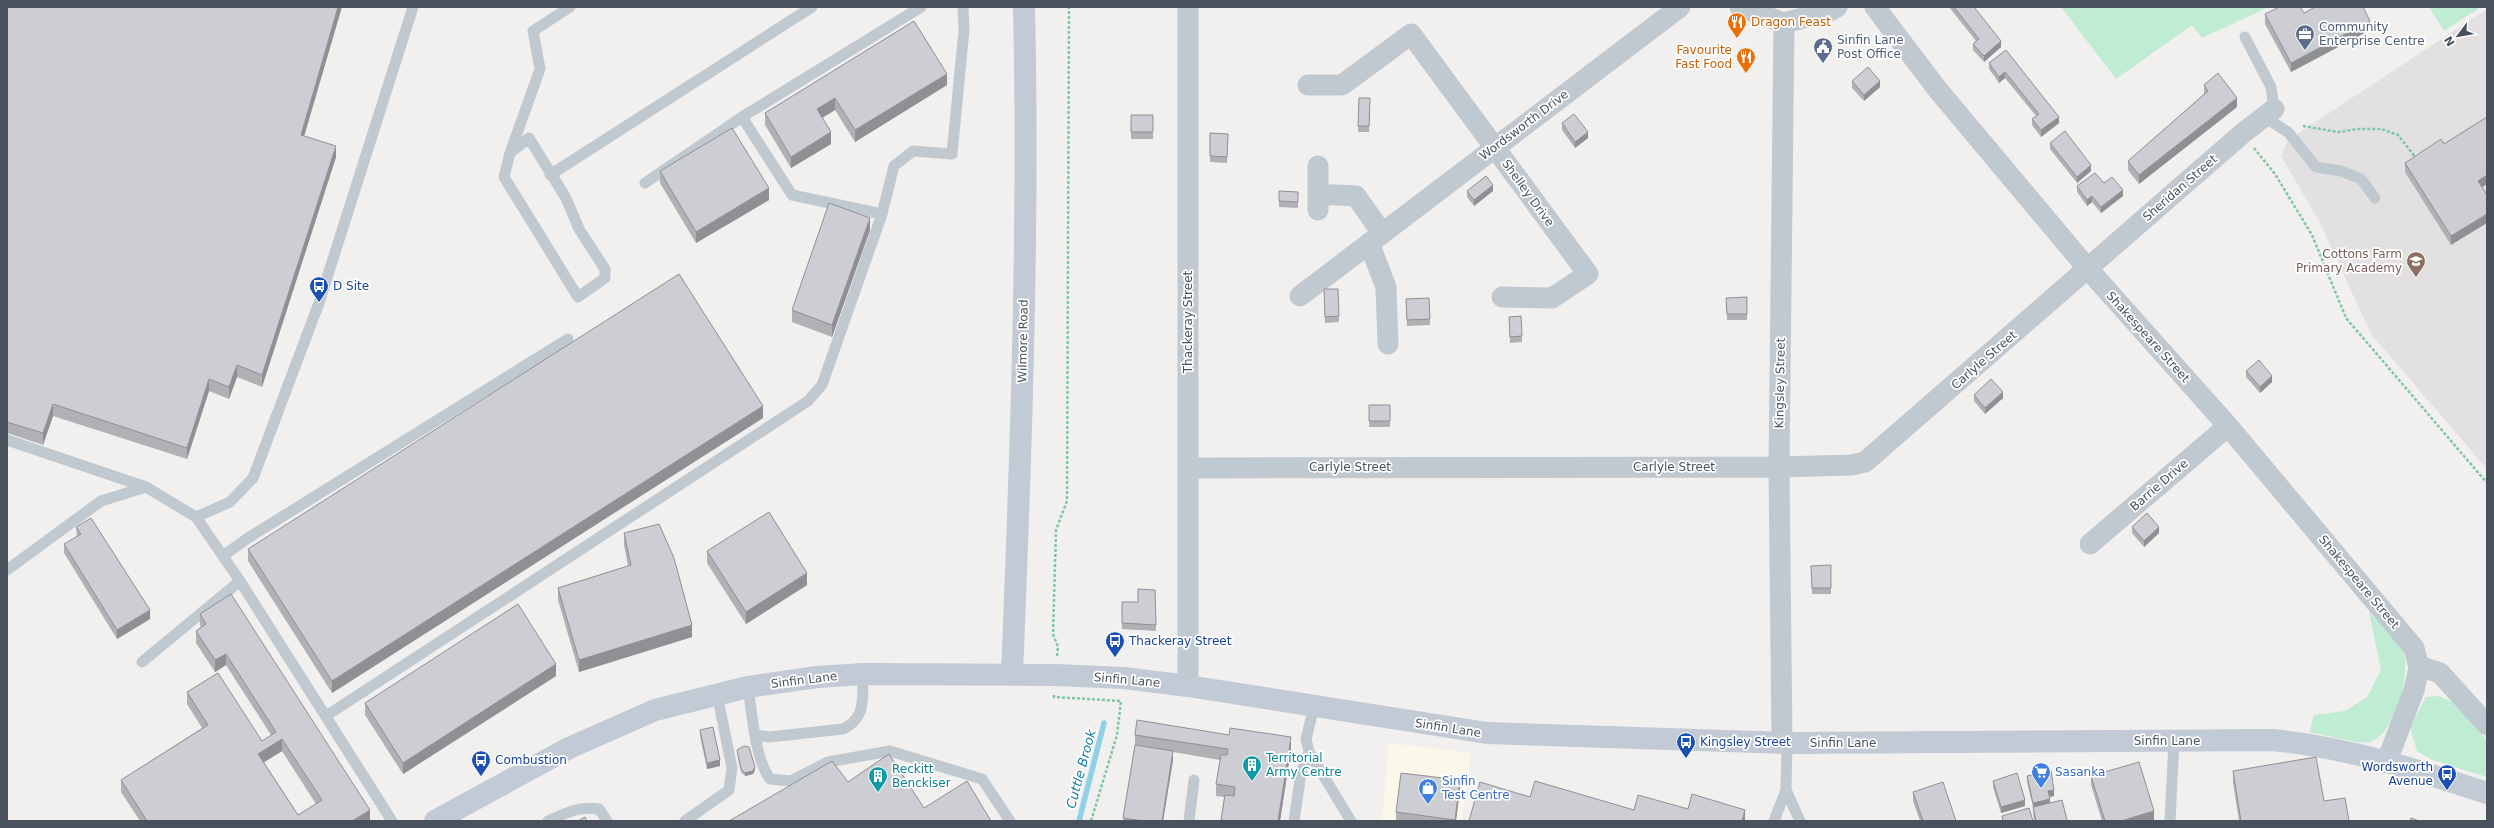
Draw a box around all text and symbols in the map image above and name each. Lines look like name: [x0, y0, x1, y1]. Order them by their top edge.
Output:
restaurant icon: Dragon Feast: [1726, 11, 1748, 39]
place label: Dragon Feast: [1751, 15, 1831, 29]
north arrow: [2438, 16, 2478, 56]
place label: Community Enterprise Centre: [2319, 20, 2425, 48]
office icon: Community Enterprise Centre: [2294, 23, 2316, 51]
place label: Sinfin Lane Post Office: [1837, 33, 1904, 61]
text: N: [2442, 34, 2458, 48]
public building icon: Sinfin Lane Post Office: [1812, 36, 1834, 64]
place label: Favourite Fast Food: [1675, 43, 1732, 71]
restaurant icon: Favourite Fast Food: [1735, 46, 1757, 74]
street label: Wordsworth Drive: [1477, 87, 1571, 163]
street label: Sheridan Street: [2140, 152, 2220, 224]
street label: Shelley Drive: [1499, 157, 1557, 229]
place label: Cottons Farm Primary Academy: [2296, 247, 2402, 275]
school or university icon: Cottons Farm Primary Academy: [2405, 250, 2427, 278]
street label: Thackeray Street: [1181, 270, 1195, 374]
bus stop icon: D Site: [308, 275, 330, 303]
place label: D Site: [333, 279, 369, 293]
street label: Shakespeare Street: [2104, 289, 2193, 386]
street label: Wilmore Road: [1015, 299, 1031, 383]
street label: Carlyle Street: [1948, 328, 2020, 392]
street label: Kingsley Street: [1772, 337, 1788, 429]
street label: Barrie Drive: [2127, 456, 2191, 514]
street label: Carlyle Street: [1309, 460, 1391, 474]
street label: Carlyle Street: [1633, 460, 1715, 474]
street label: Shakespeare Street: [2316, 533, 2402, 632]
bus stop icon: Thackeray Street: [1104, 630, 1126, 658]
place label: Thackeray Street: [1128, 634, 1232, 648]
street label: Sinfin Lane: [770, 669, 838, 691]
street label: Sinfin Lane: [1093, 670, 1161, 690]
street label: Sinfin Lane: [1414, 716, 1482, 740]
water label: Cuttle Brook: [1063, 728, 1099, 810]
bus stop icon: Kingsley Street: [1675, 731, 1697, 759]
street label: Sinfin Lane: [2134, 734, 2200, 748]
place label: Kingsley Street: [1700, 735, 1791, 749]
street label: Sinfin Lane: [1810, 736, 1876, 750]
bus stop icon: Combustion: [470, 749, 492, 777]
place label: Territorial Army Centre: [1265, 751, 1342, 779]
place label: Combustion: [495, 753, 567, 767]
building icon: Territorial Army Centre: [1241, 754, 1263, 782]
place label: Wordsworth Avenue: [2362, 760, 2433, 788]
supermarket icon: Sasanka: [2030, 761, 2052, 789]
place label: Reckitt Benckiser: [892, 762, 951, 790]
bus stop icon: Wordsworth Avenue: [2436, 763, 2458, 791]
building icon: Reckitt Benckiser: [867, 765, 889, 793]
place label: Sasanka: [2055, 765, 2105, 779]
place label: Sinfin Test Centre: [1441, 774, 1510, 802]
shop icon: Sinfin Test Centre: [1417, 777, 1439, 805]

